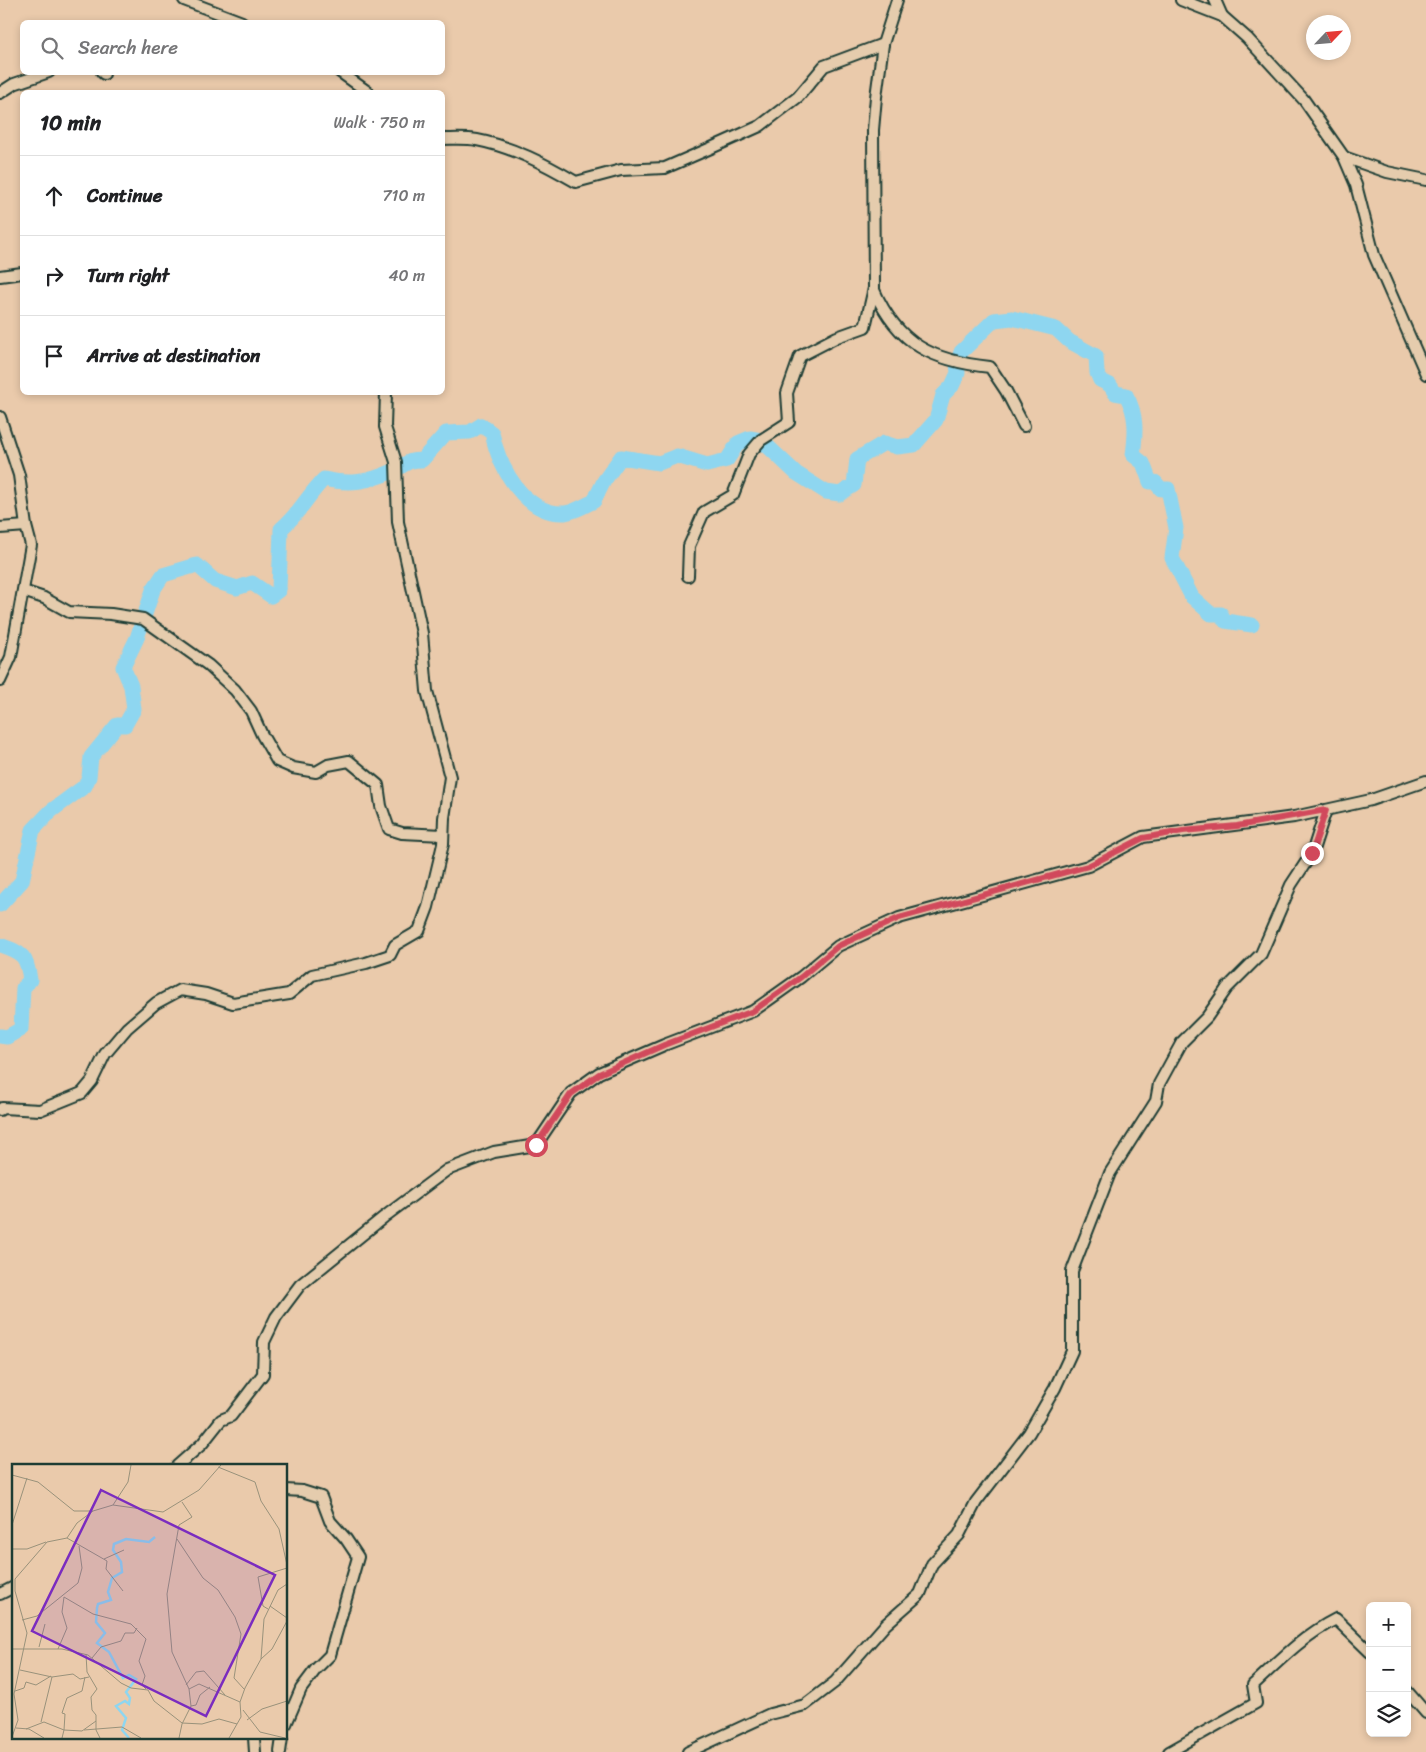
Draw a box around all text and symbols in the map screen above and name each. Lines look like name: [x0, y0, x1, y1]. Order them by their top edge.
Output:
north arrow: [1306, 15, 1351, 60]
search box: [20, 20, 445, 75]
text: Search here: [78, 31, 178, 64]
icon: search: [38, 34, 66, 62]
text: 10 min: [40, 104, 101, 142]
text: Walk · 750 m: [333, 108, 425, 137]
text: Continue: [87, 179, 163, 212]
text: 710 m: [382, 181, 425, 210]
icon: ahead: [40, 182, 68, 210]
text: Turn right: [87, 259, 169, 292]
text: 40 m: [388, 261, 425, 290]
icon: right: [40, 262, 68, 290]
text: Arrive at destination: [87, 339, 260, 372]
icon: arrive: [40, 342, 68, 370]
route end: [1301, 842, 1324, 865]
route start: [525, 1134, 548, 1157]
inset map: [12, 1464, 288, 1740]
map controls: [1366, 1602, 1411, 1737]
button: +: [1366, 1602, 1411, 1647]
button: −: [1366, 1647, 1411, 1692]
button: layers: [1366, 1692, 1411, 1737]

